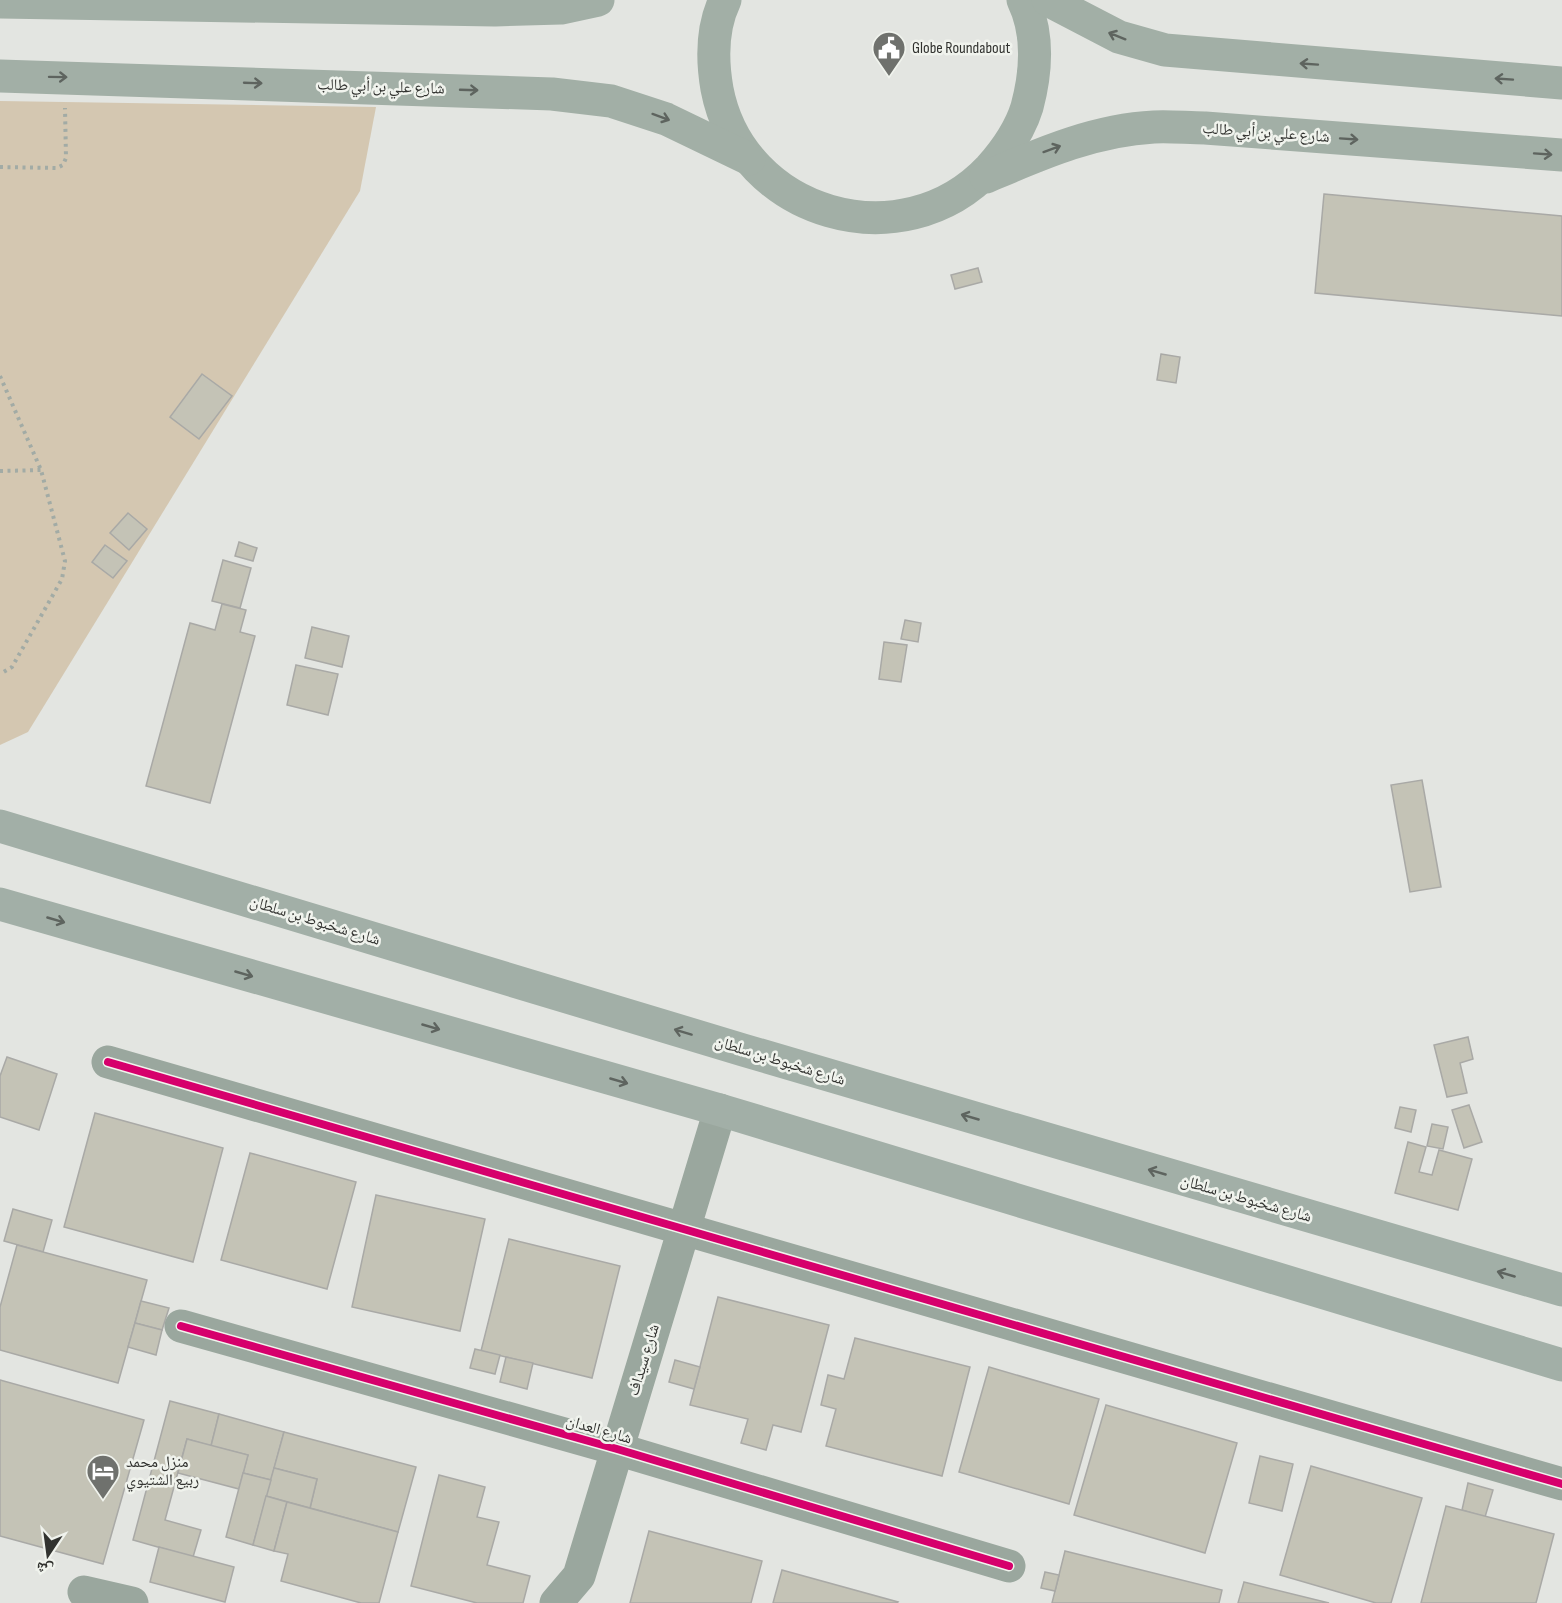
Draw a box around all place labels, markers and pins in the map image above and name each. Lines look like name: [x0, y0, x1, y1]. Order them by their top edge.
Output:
public building icon: Globe Roundabout: [871, 30, 907, 77]
place label: Globe Roundabout: [912, 39, 1010, 58]
hotel icon: منزل محمد ربيع الشتيوي: [85, 1453, 121, 1500]
place label: منزل محمد ربيع الشتيوي: [126, 1453, 199, 1492]

